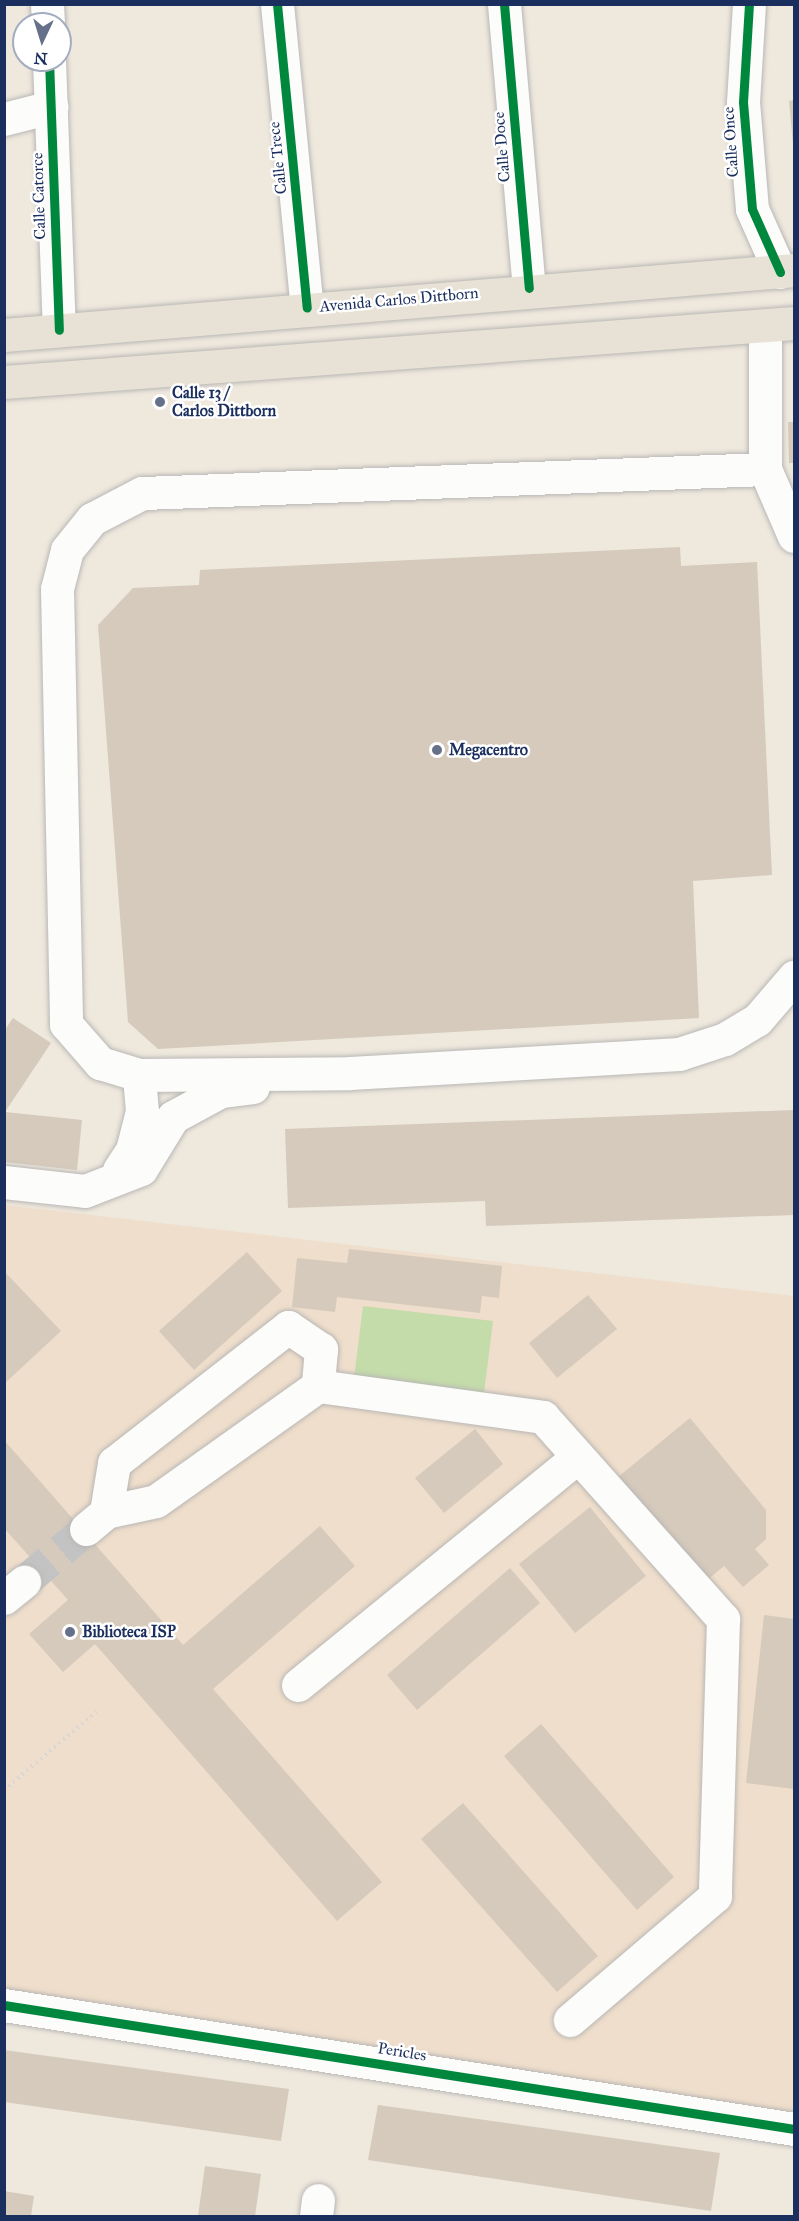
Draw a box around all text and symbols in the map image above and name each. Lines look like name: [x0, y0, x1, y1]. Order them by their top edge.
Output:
north arrow: [12, 12, 72, 72]
text: N: [33, 49, 48, 68]
street label: Calle Once: [719, 106, 743, 178]
street label: Calle Doce: [489, 111, 515, 183]
street label: Calle Trece: [265, 121, 291, 195]
street label: Calle Catorce: [28, 152, 50, 240]
street label: Avenida Carlos Dittborn: [319, 283, 479, 317]
place label: Calle 13 / Carlos Dittborn: [172, 383, 276, 421]
marker: Calle 13 / Carlos Dittborn: [153, 395, 167, 409]
place label: Megacentro: [449, 740, 528, 760]
marker: Megacentro: [430, 743, 444, 757]
place label: Biblioteca ISP: [82, 1622, 176, 1642]
marker: Biblioteca ISP: [63, 1625, 77, 1639]
street label: Pericles: [376, 2039, 428, 2065]

